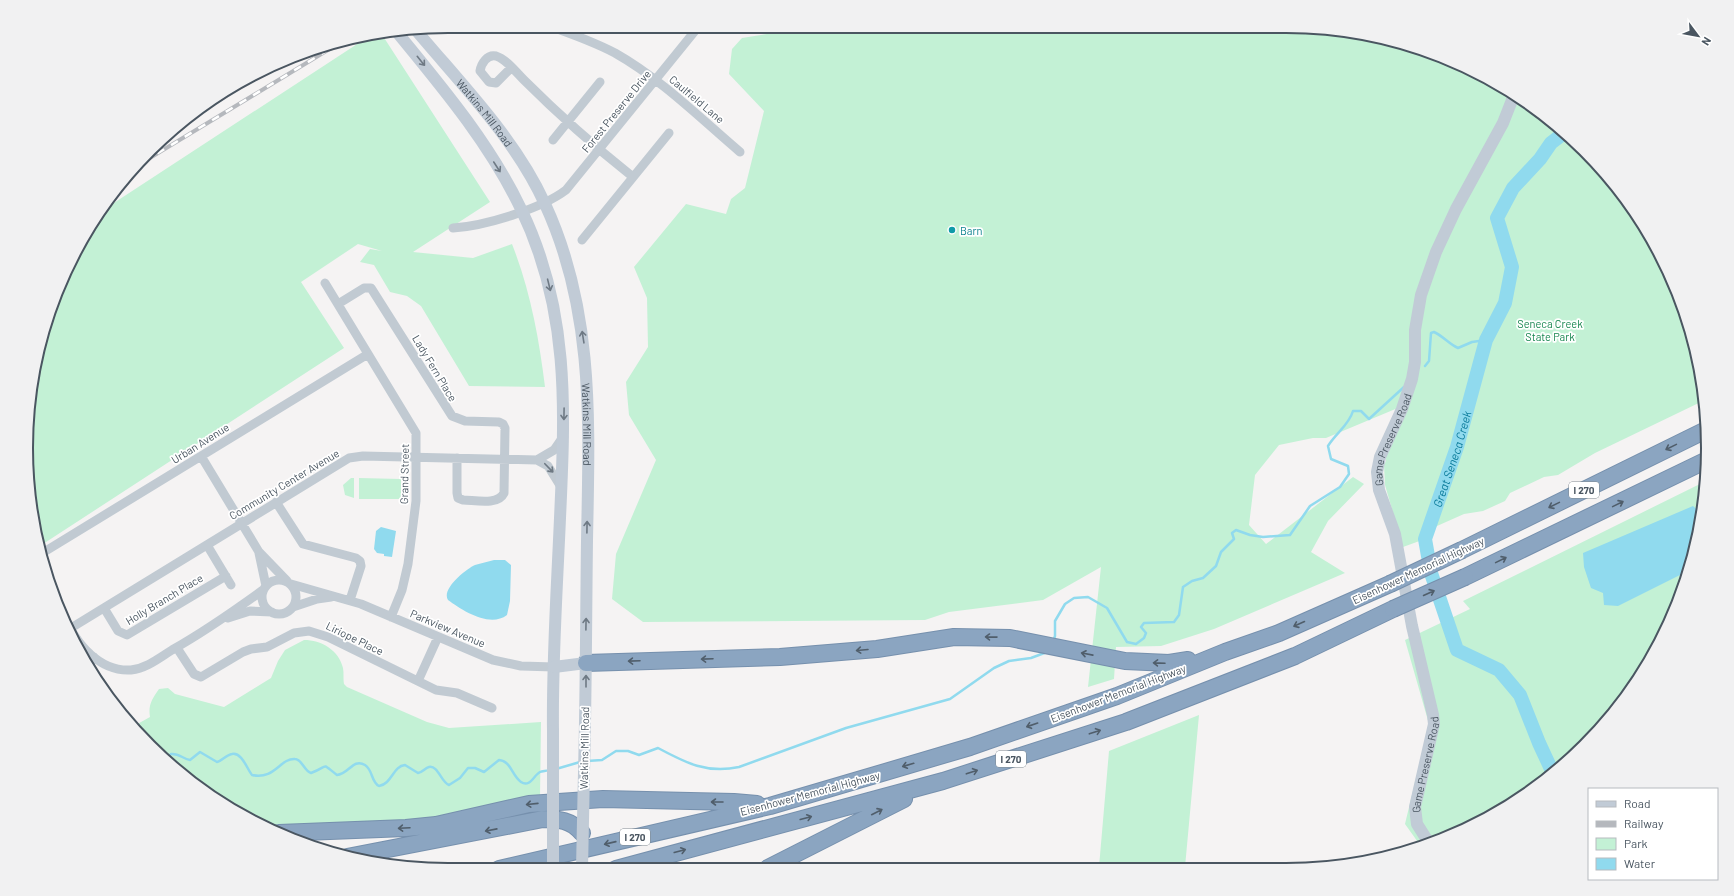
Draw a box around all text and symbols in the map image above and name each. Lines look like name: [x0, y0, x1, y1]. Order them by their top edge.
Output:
north arrow: [1678, 16, 1718, 56]
text: N: [1699, 35, 1714, 48]
one-way arrow: [417, 56, 426, 67]
street label: Forest Preserve Drive: [579, 67, 653, 155]
street label: Caulfield Lane: [667, 72, 727, 126]
street label: Watkins Mill Road: [454, 76, 516, 149]
one-way arrow: [493, 161, 501, 172]
place label: Barn: [960, 224, 982, 237]
marker: Barn: [947, 225, 957, 235]
one-way arrow: [545, 278, 553, 291]
park label: Seneca Creek State Park: [1517, 317, 1583, 343]
one-way arrow: [579, 331, 587, 344]
street label: Lady Fern Place: [410, 332, 460, 404]
street label: Watkins Mill Road: [580, 383, 595, 466]
street label: Game Preserve Road: [1370, 391, 1413, 487]
one-way arrow: [560, 407, 568, 420]
water label: Great Seneca Creek: [1430, 409, 1474, 509]
street label: Urban Avenue: [169, 420, 231, 466]
street label: Grand Street: [397, 444, 411, 504]
one-way arrow: [1665, 444, 1677, 451]
street label: Community Center Avenue: [227, 446, 341, 522]
one-way arrow: [544, 463, 553, 473]
road number: I 270: [1569, 482, 1599, 498]
one-way arrow: [1611, 499, 1623, 507]
one-way arrow: [1548, 502, 1560, 509]
one-way arrow: [583, 521, 591, 534]
street label: Eisenhower Memorial Highway: [1350, 534, 1486, 606]
one-way arrow: [1494, 556, 1506, 563]
street label: Holly Branch Place: [123, 571, 205, 627]
one-way arrow: [1422, 589, 1434, 597]
street label: Parkview Avenue: [408, 606, 488, 650]
one-way arrow: [582, 618, 590, 631]
street label: Liriope Place: [324, 619, 386, 658]
one-way arrow: [1293, 621, 1305, 629]
one-way arrow: [985, 633, 998, 641]
one-way arrow: [856, 647, 869, 654]
one-way arrow: [1081, 649, 1094, 657]
one-way arrow: [701, 656, 714, 663]
one-way arrow: [628, 658, 641, 665]
one-way arrow: [1153, 659, 1166, 667]
street label: Eisenhower Memorial Highway: [1048, 661, 1188, 725]
one-way arrow: [582, 675, 590, 688]
street label: Watkins Mill Road: [577, 707, 591, 789]
street label: Game Preserve Road: [1408, 716, 1441, 814]
one-way arrow: [1026, 722, 1038, 730]
one-way arrow: [1089, 728, 1102, 735]
road number: I 270: [996, 751, 1026, 767]
one-way arrow: [902, 762, 915, 769]
street label: Eisenhower Memorial Highway: [739, 768, 881, 818]
one-way arrow: [965, 768, 978, 775]
legend: [1588, 788, 1718, 880]
text: Road: [1624, 796, 1651, 810]
one-way arrow: [711, 798, 724, 806]
one-way arrow: [526, 801, 539, 808]
one-way arrow: [871, 808, 883, 815]
one-way arrow: [799, 814, 812, 821]
text: Railway: [1624, 816, 1664, 830]
one-way arrow: [398, 824, 411, 832]
one-way arrow: [485, 826, 498, 834]
road number: I 270: [620, 829, 650, 845]
text: Park: [1624, 836, 1648, 850]
one-way arrow: [603, 840, 616, 847]
one-way arrow: [674, 847, 687, 854]
text: Water: [1624, 856, 1656, 870]

